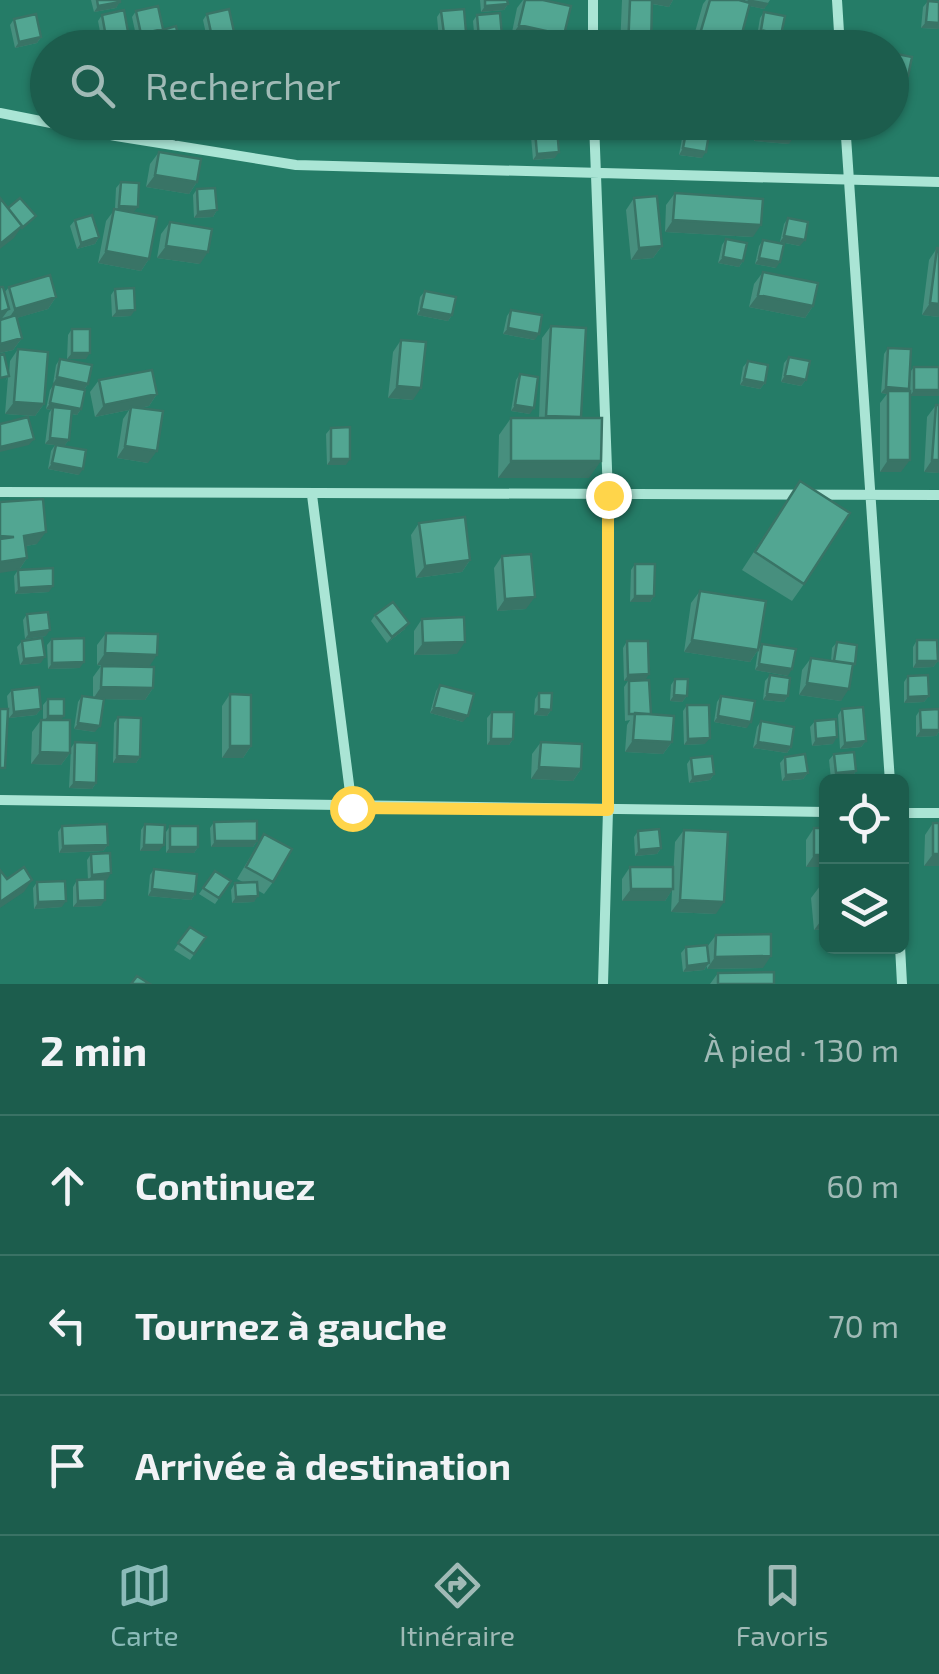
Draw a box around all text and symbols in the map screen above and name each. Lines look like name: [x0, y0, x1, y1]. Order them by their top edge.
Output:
search box: [30, 30, 909, 140]
icon: search: [65, 58, 120, 113]
text: Rechercher: [145, 62, 341, 108]
route end: [586, 473, 632, 519]
map controls: [819, 774, 909, 954]
button: locate: [819, 774, 909, 864]
route start: [330, 786, 376, 832]
button: layers: [819, 864, 909, 954]
text: 2 min: [40, 1024, 147, 1074]
text: À pied · 130 m: [704, 1030, 899, 1068]
icon: ahead: [40, 1158, 95, 1213]
text: Continuez: [135, 1162, 315, 1208]
text: 60 m: [826, 1166, 899, 1204]
icon: left: [40, 1298, 95, 1353]
text: Tournez à gauche: [135, 1302, 447, 1348]
text: 70 m: [828, 1306, 899, 1344]
icon: arrive: [40, 1438, 95, 1493]
text: Arrivée à destination: [135, 1442, 511, 1488]
tab: Carte: [110, 1558, 179, 1652]
tab: Itinéraire: [399, 1558, 515, 1652]
tab: Favoris: [736, 1558, 829, 1652]

